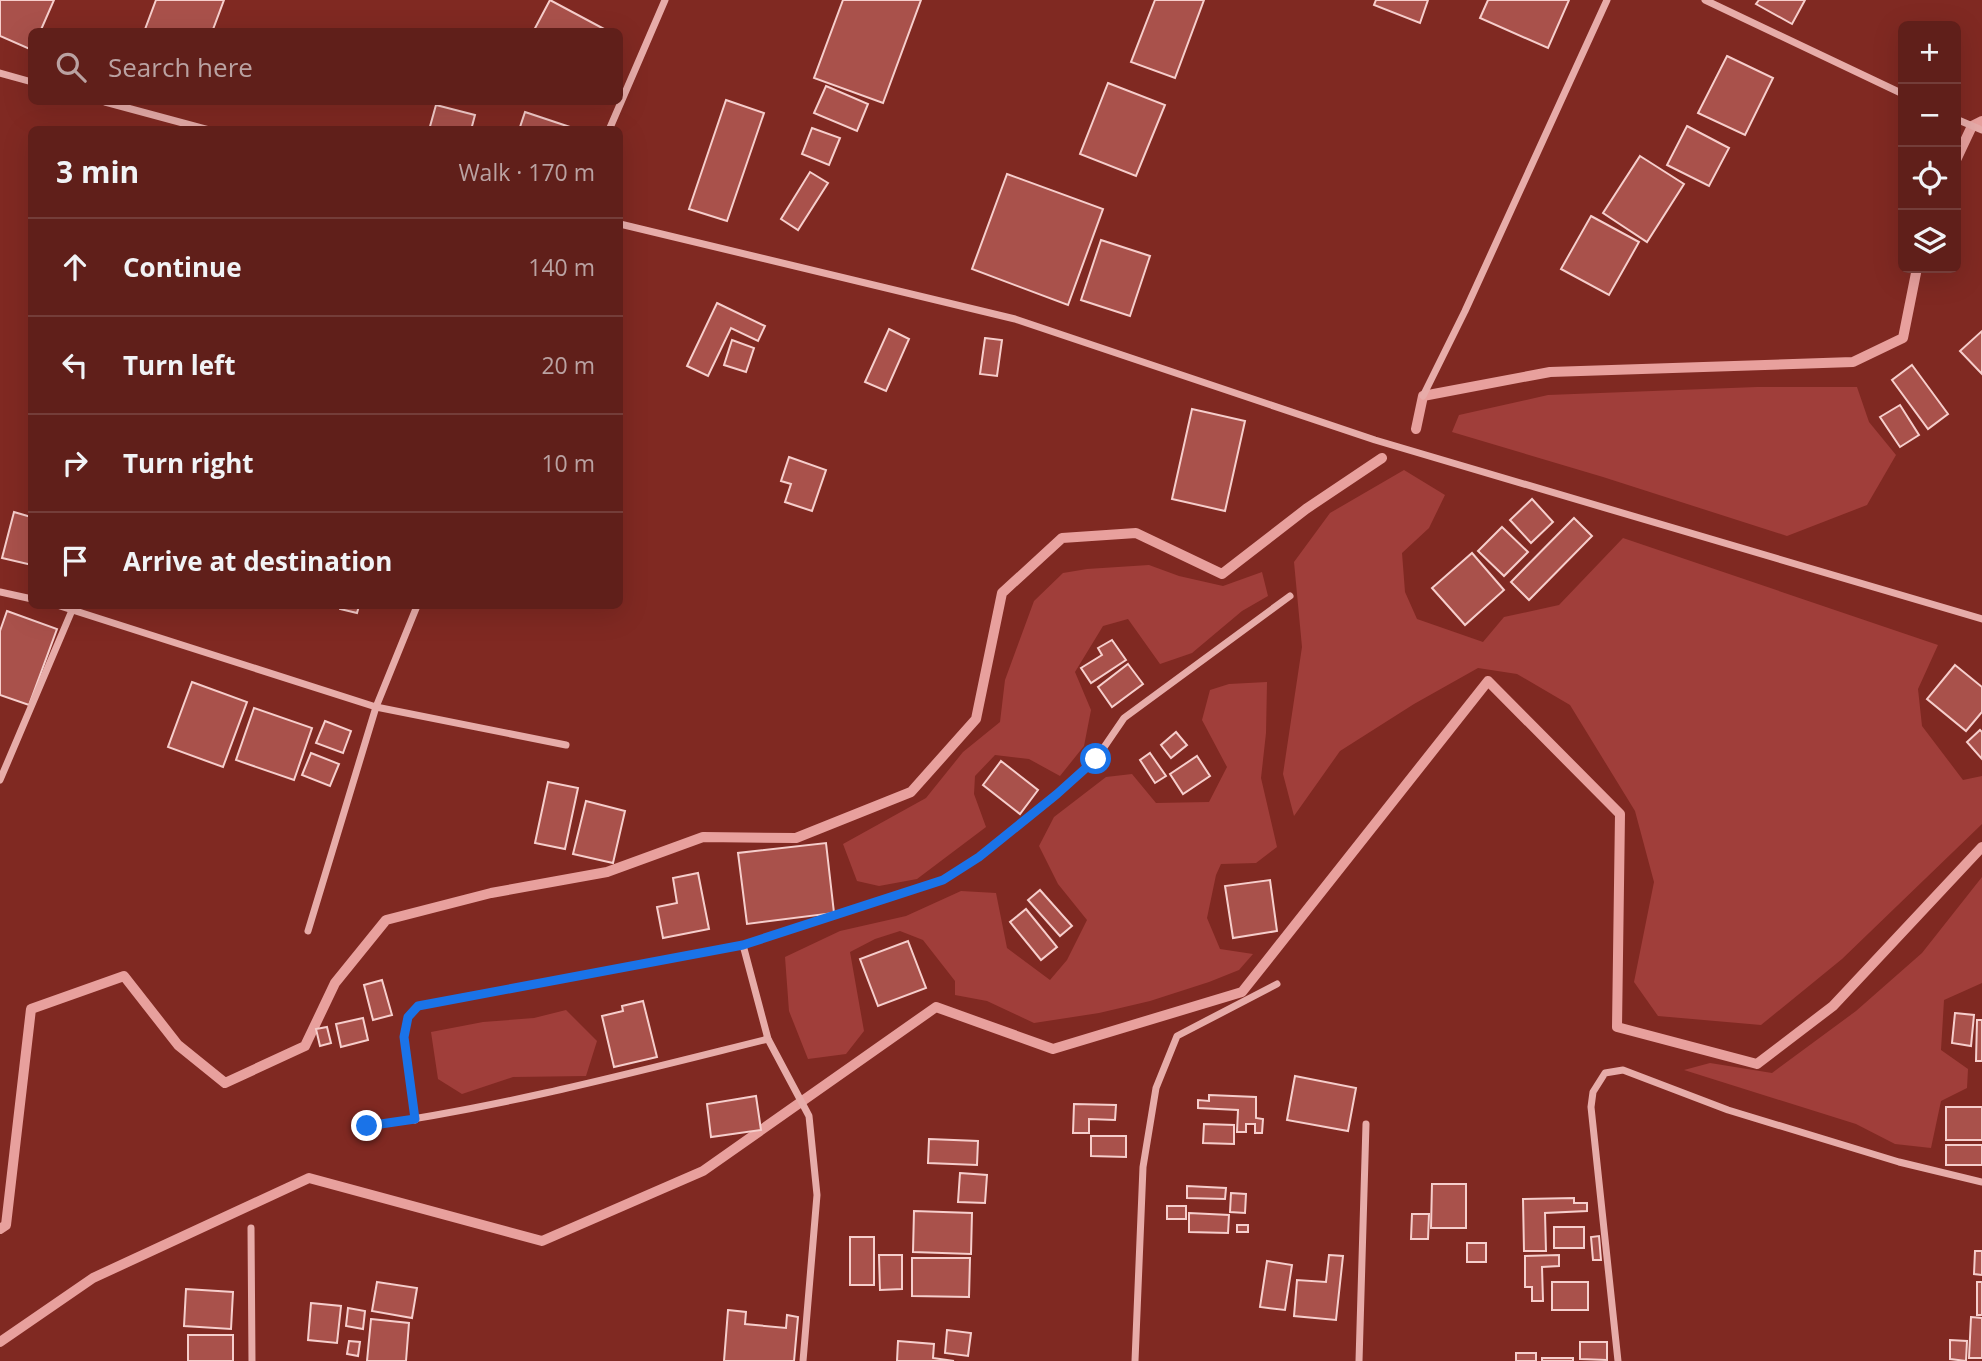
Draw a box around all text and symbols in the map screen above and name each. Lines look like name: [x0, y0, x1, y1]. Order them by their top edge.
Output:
map controls: [1898, 21, 1961, 273]
button: +: [1898, 21, 1961, 84]
search box: [28, 28, 623, 105]
icon: search: [52, 48, 90, 86]
text: Search here: [108, 49, 253, 85]
button: −: [1898, 84, 1961, 147]
button: locate: [1898, 147, 1961, 210]
text: 3 min: [56, 151, 139, 192]
text: Walk · 170 m: [458, 156, 595, 188]
button: layers: [1898, 210, 1961, 273]
icon: ahead: [56, 248, 94, 286]
text: Continue: [123, 249, 242, 285]
text: 140 m: [528, 251, 595, 283]
icon: left: [56, 346, 94, 384]
text: Turn left: [123, 347, 235, 383]
text: 20 m: [541, 349, 595, 381]
icon: right: [56, 444, 94, 482]
text: Turn right: [123, 445, 254, 481]
text: 10 m: [541, 447, 595, 479]
icon: arrive: [56, 542, 94, 580]
text: Arrive at destination: [123, 543, 392, 579]
route start: [1080, 743, 1111, 774]
route end: [351, 1110, 382, 1141]

